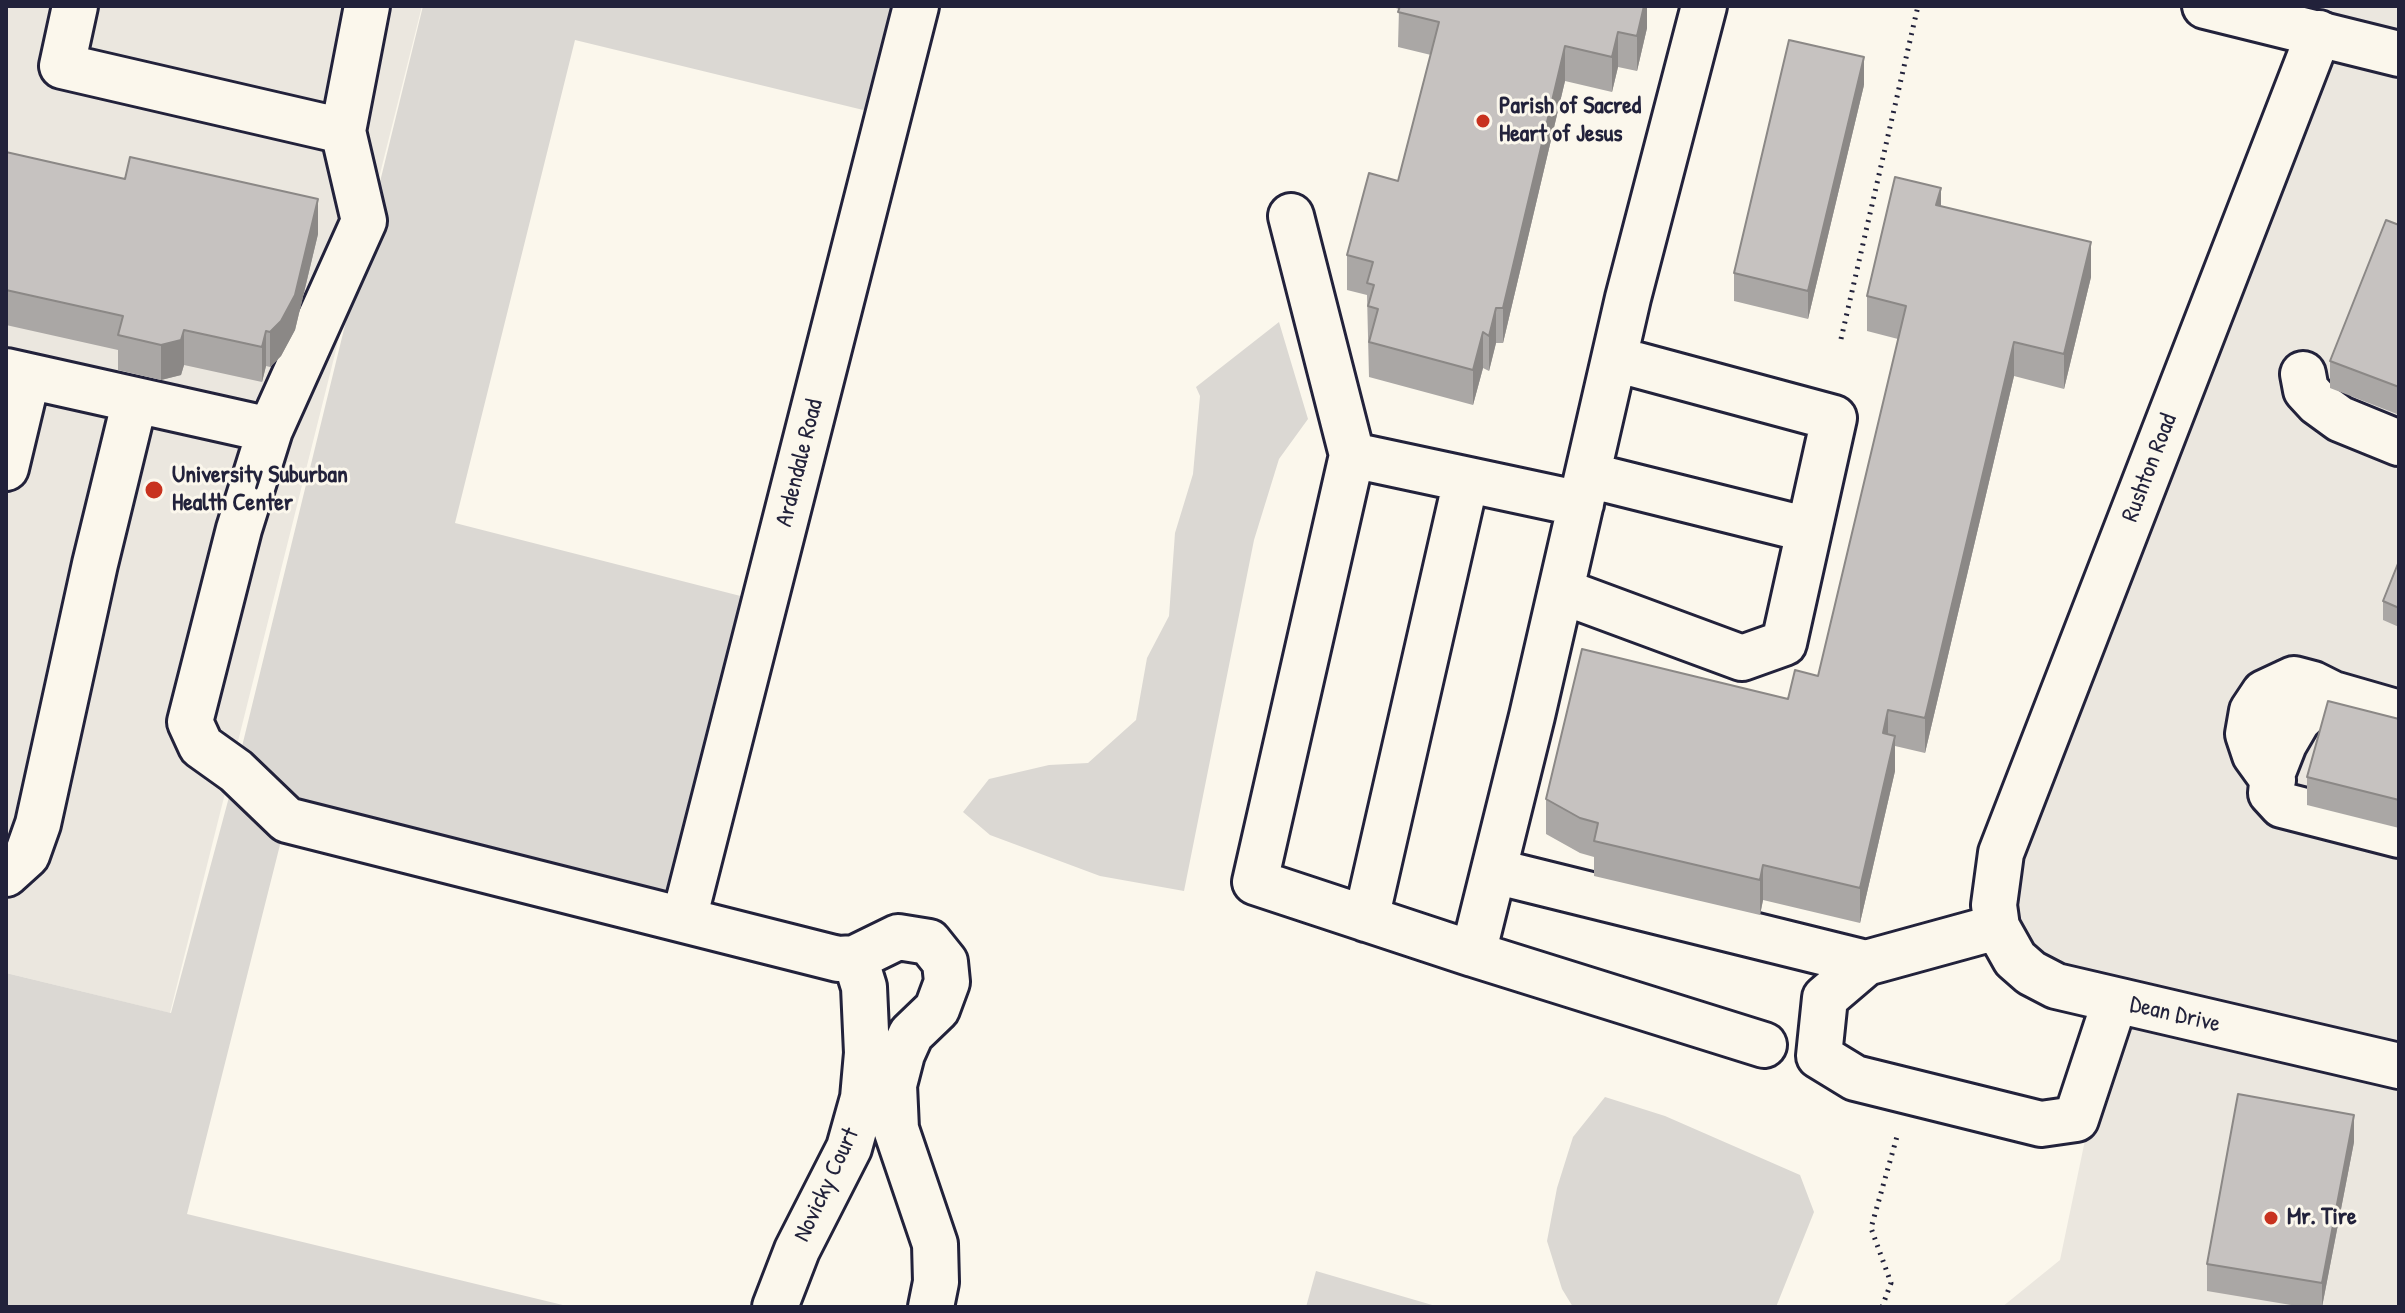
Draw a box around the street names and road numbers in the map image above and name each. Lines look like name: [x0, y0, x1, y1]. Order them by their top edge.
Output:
street label: Ardendale Road: [770, 396, 830, 530]
street label: Rushton Road: [2116, 410, 2184, 526]
street label: Dean Drive: [2127, 991, 2223, 1039]
street label: Novicky Court: [788, 1124, 866, 1246]

